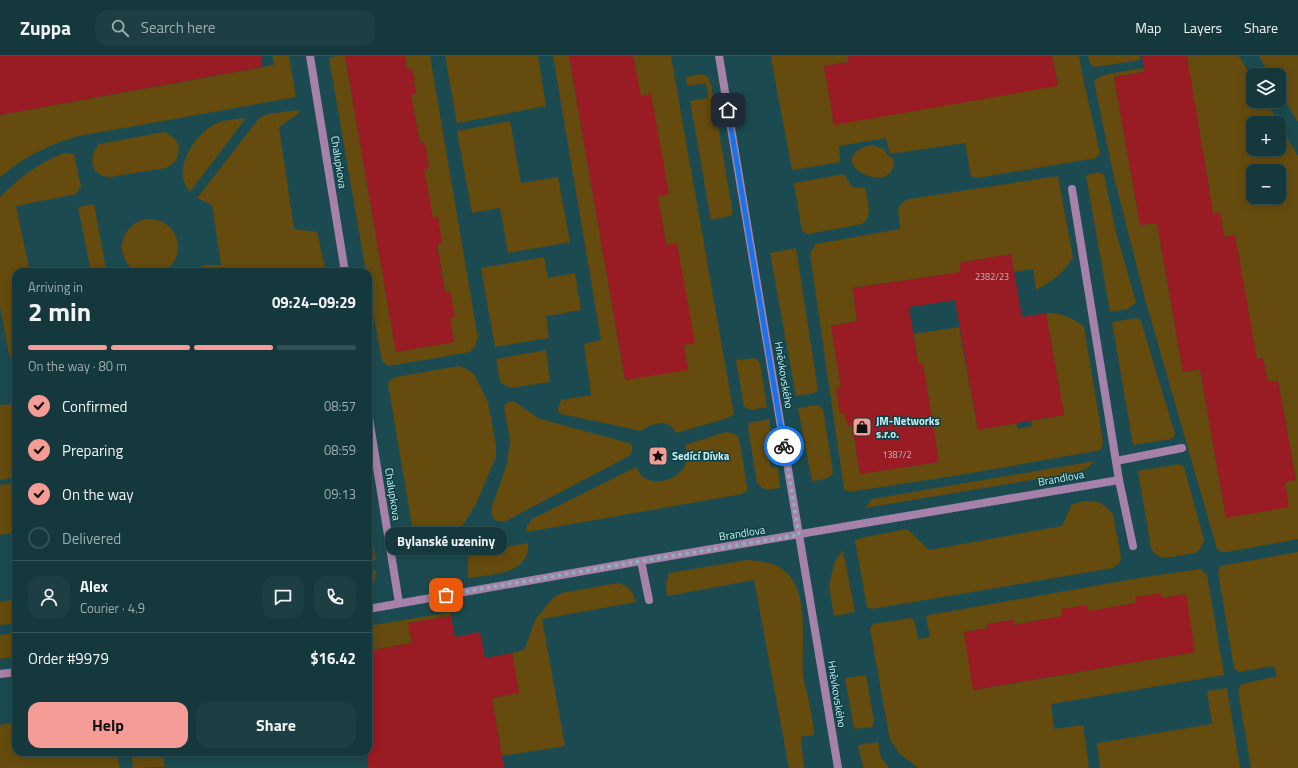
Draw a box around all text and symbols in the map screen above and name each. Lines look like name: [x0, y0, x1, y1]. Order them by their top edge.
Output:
search box: [95, 10, 375, 46]
text: Zuppa: [20, 13, 71, 42]
text: Search here: [141, 16, 215, 39]
icon: search: [109, 17, 131, 39]
text: Map: [1135, 17, 1161, 38]
text: Layers: [1183, 17, 1222, 38]
text: Share: [1244, 17, 1278, 38]
map controls: [1246, 68, 1286, 204]
button: layers: [1246, 68, 1286, 108]
pin: [711, 93, 745, 127]
icon: home: [717, 99, 739, 121]
button: +: [1246, 116, 1286, 156]
street label: Chalupkova: [327, 135, 351, 190]
button: −: [1246, 164, 1286, 204]
house number: 2382/23: [975, 270, 1009, 283]
text: Arriving in: [28, 277, 83, 297]
text: 09:24–09:29: [272, 291, 356, 314]
text: 2 min: [28, 292, 91, 331]
street label: Hněvkovského: [771, 340, 797, 410]
text: On the way · 80 m: [28, 356, 127, 376]
icon: check: [28, 395, 50, 417]
text: Confirmed: [62, 395, 127, 418]
text: 08:57: [324, 396, 356, 416]
place label: JM-Networks s.r.o.: [876, 413, 940, 442]
shop icon: JM-Networks s.r.o.: [851, 416, 873, 438]
courier: [764, 426, 804, 466]
icon: bike: [773, 435, 795, 457]
icon: check: [28, 439, 50, 461]
text: Preparing: [62, 439, 123, 462]
text: 08:59: [324, 440, 356, 460]
place icon: Sedící Dívka: [647, 445, 669, 467]
place label: Sedící Dívka: [672, 448, 730, 464]
house number: 1387/2: [883, 448, 911, 461]
street label: Brandlova: [1037, 466, 1086, 490]
street label: Chalupkova: [381, 467, 405, 522]
icon: check: [28, 483, 50, 505]
text: On the way: [62, 483, 134, 506]
text: 09:13: [324, 484, 356, 504]
street label: Brandlova: [718, 521, 767, 545]
text: Delivered: [62, 527, 121, 550]
callout: Bylanské uzeniny: [385, 527, 507, 555]
text: Bylanské uzeniny: [397, 531, 495, 551]
text: Alex: [80, 575, 108, 598]
button: person: [28, 576, 70, 618]
button: chat: [262, 576, 304, 618]
button: phone: [314, 576, 356, 618]
pin: [429, 578, 463, 612]
icon: bag: [435, 584, 457, 606]
text: Courier · 4.9: [80, 598, 145, 618]
text: Order #9979: [28, 647, 109, 670]
text: $16.42: [310, 647, 356, 670]
street label: Hněvkovského: [824, 659, 850, 729]
button: Help: [28, 702, 188, 748]
button: Share: [196, 702, 356, 748]

